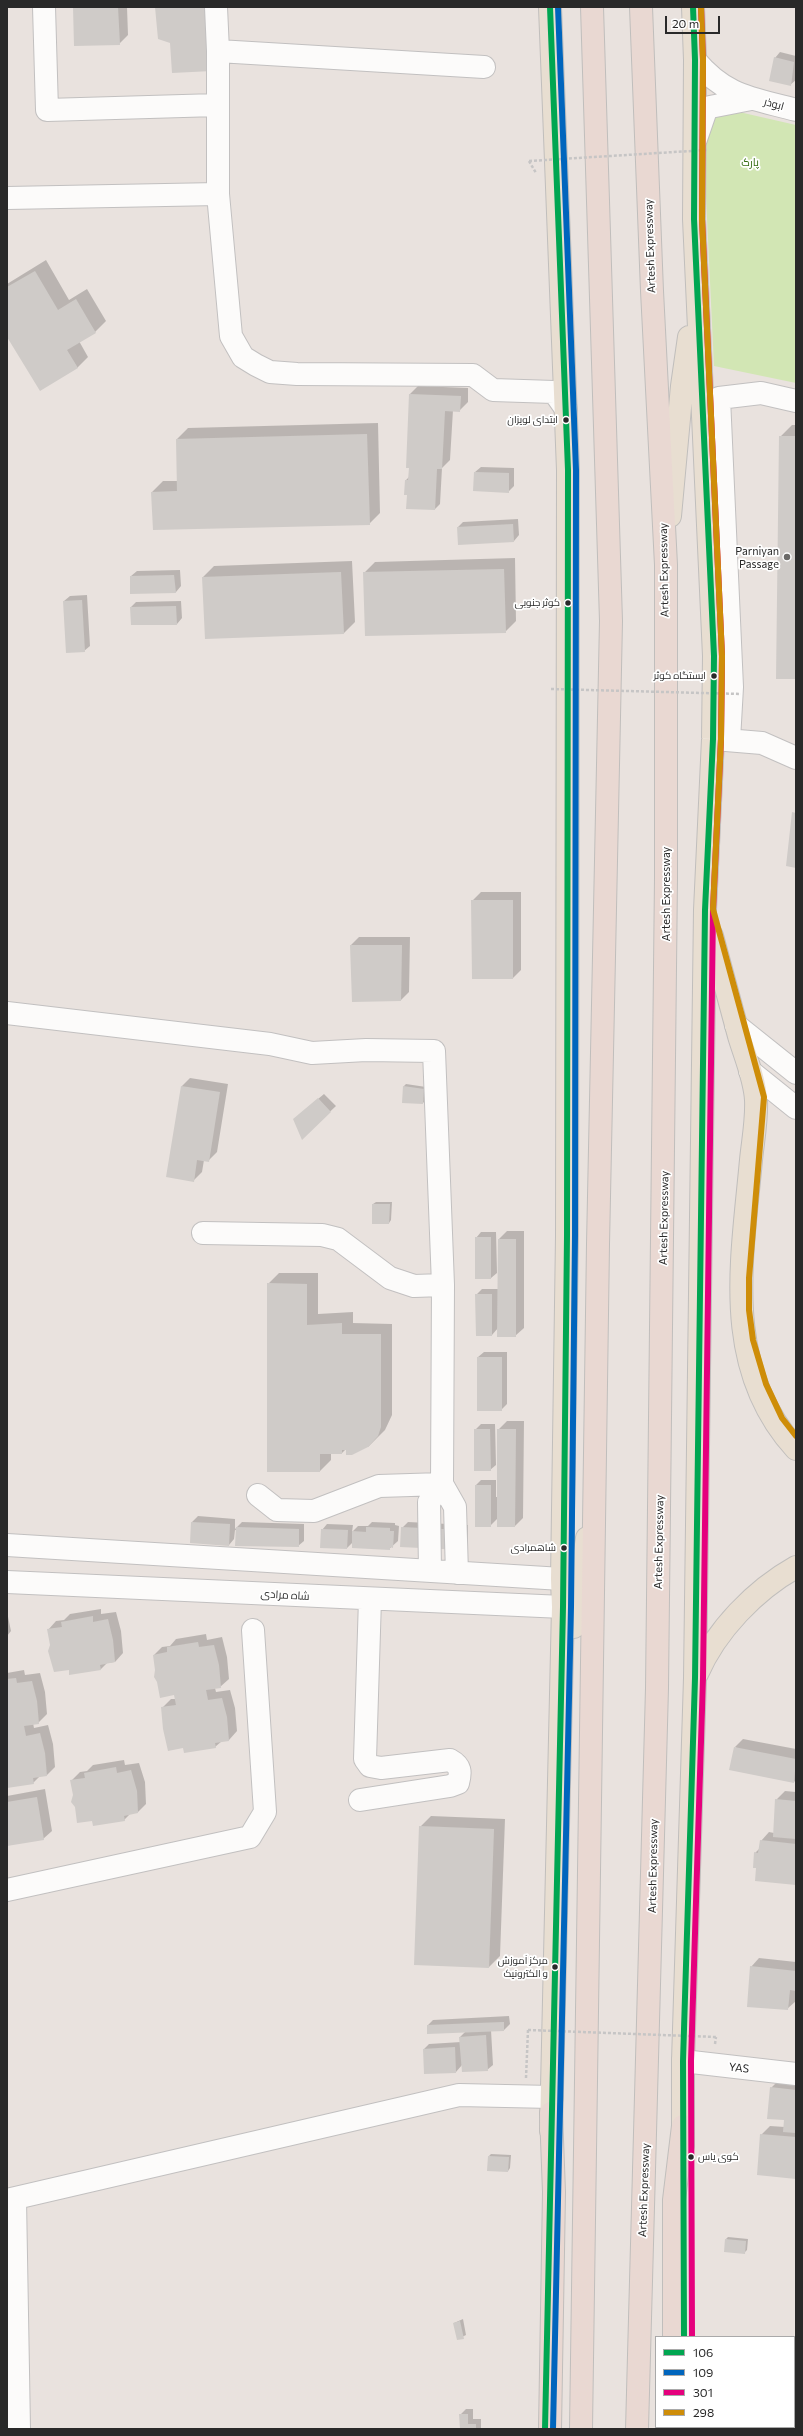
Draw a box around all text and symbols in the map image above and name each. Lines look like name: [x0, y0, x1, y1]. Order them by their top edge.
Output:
scale bar: [667, 8, 722, 34]
text: 20 m: [672, 16, 699, 30]
street label: ابوذر: [762, 95, 786, 113]
park label: پارک: [741, 155, 759, 169]
street label: Artesh Expressway: [642, 199, 658, 293]
place label: ابتدای لویزان: [507, 414, 558, 426]
marker: ابتدای لویزان: [561, 415, 571, 425]
street label: Artesh Expressway: [657, 523, 671, 617]
place label: Parniyan Passage: [735, 544, 779, 570]
marker: Parniyan Passage: [782, 552, 792, 562]
place label: کوثر جنوبی: [515, 597, 560, 609]
marker: کوثر جنوبی: [563, 598, 573, 608]
place label: ایستگاه کوثر: [654, 670, 706, 682]
marker: ایستگاه کوثر: [709, 671, 719, 681]
street label: Artesh Expressway: [659, 847, 673, 941]
street label: Artesh Expressway: [657, 1171, 671, 1265]
street label: Artesh Expressway: [652, 1495, 666, 1589]
place label: شاهمرادی: [511, 1542, 556, 1554]
marker: شاهمرادی: [559, 1543, 569, 1553]
street label: شاه مرادی: [260, 1587, 310, 1603]
street label: Artesh Expressway: [646, 1819, 660, 1913]
place label: مرکز آموزش و الکترونیک: [498, 1955, 548, 1978]
marker: مرکز آموزش و الکترونیک: [550, 1962, 560, 1972]
street label: YAS: [728, 2060, 750, 2076]
street label: Artesh Expressway: [636, 2143, 652, 2237]
place label: کوی یاس: [698, 2151, 739, 2163]
marker: کوی یاس: [686, 2152, 696, 2162]
legend: [655, 2336, 795, 2428]
text: 106: [693, 2345, 713, 2359]
text: 109: [693, 2365, 713, 2379]
text: 301: [693, 2385, 713, 2399]
text: 298: [693, 2405, 714, 2419]

